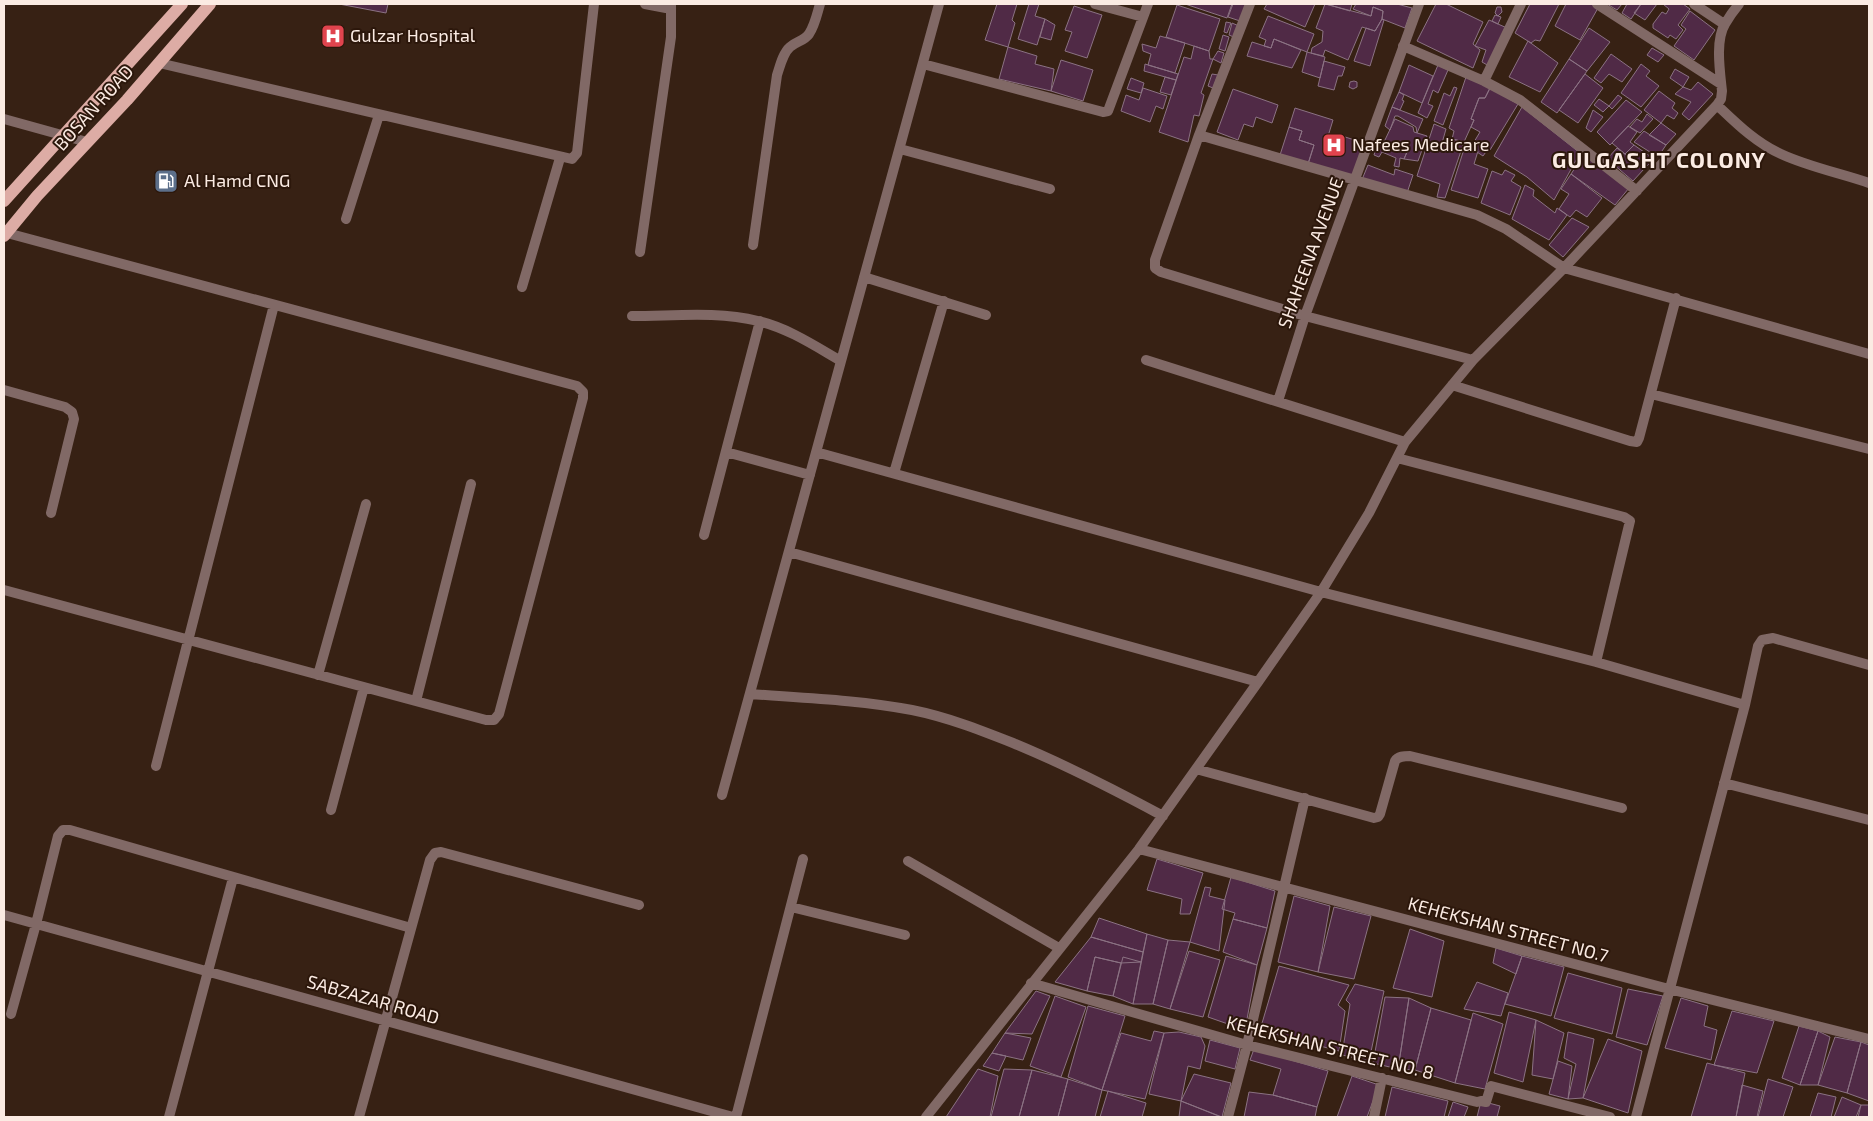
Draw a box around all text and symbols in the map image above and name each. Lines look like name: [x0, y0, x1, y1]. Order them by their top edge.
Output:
hospital icon: Gulzar Hospital: [320, 23, 346, 49]
place label: Gulzar Hospital: [350, 24, 476, 46]
street label: BOSAN ROAD: [49, 60, 137, 155]
hospital icon: Nafees Medicare: [1321, 132, 1347, 158]
place label: Nafees Medicare: [1352, 133, 1489, 155]
district label: GULGASHT COLONY: [1552, 146, 1766, 172]
fuel station icon: Al Hamd CNG: [153, 168, 179, 194]
place label: Al Hamd CNG: [184, 169, 290, 191]
street label: SHAHEENA AVENUE: [1273, 174, 1348, 331]
street label: KEHEKSHAN STREET NO.7: [1406, 892, 1611, 966]
street label: SABZAZAR ROAD: [305, 970, 442, 1028]
street label: KEHEKSHAN STREET NO. 8: [1224, 1011, 1436, 1083]

